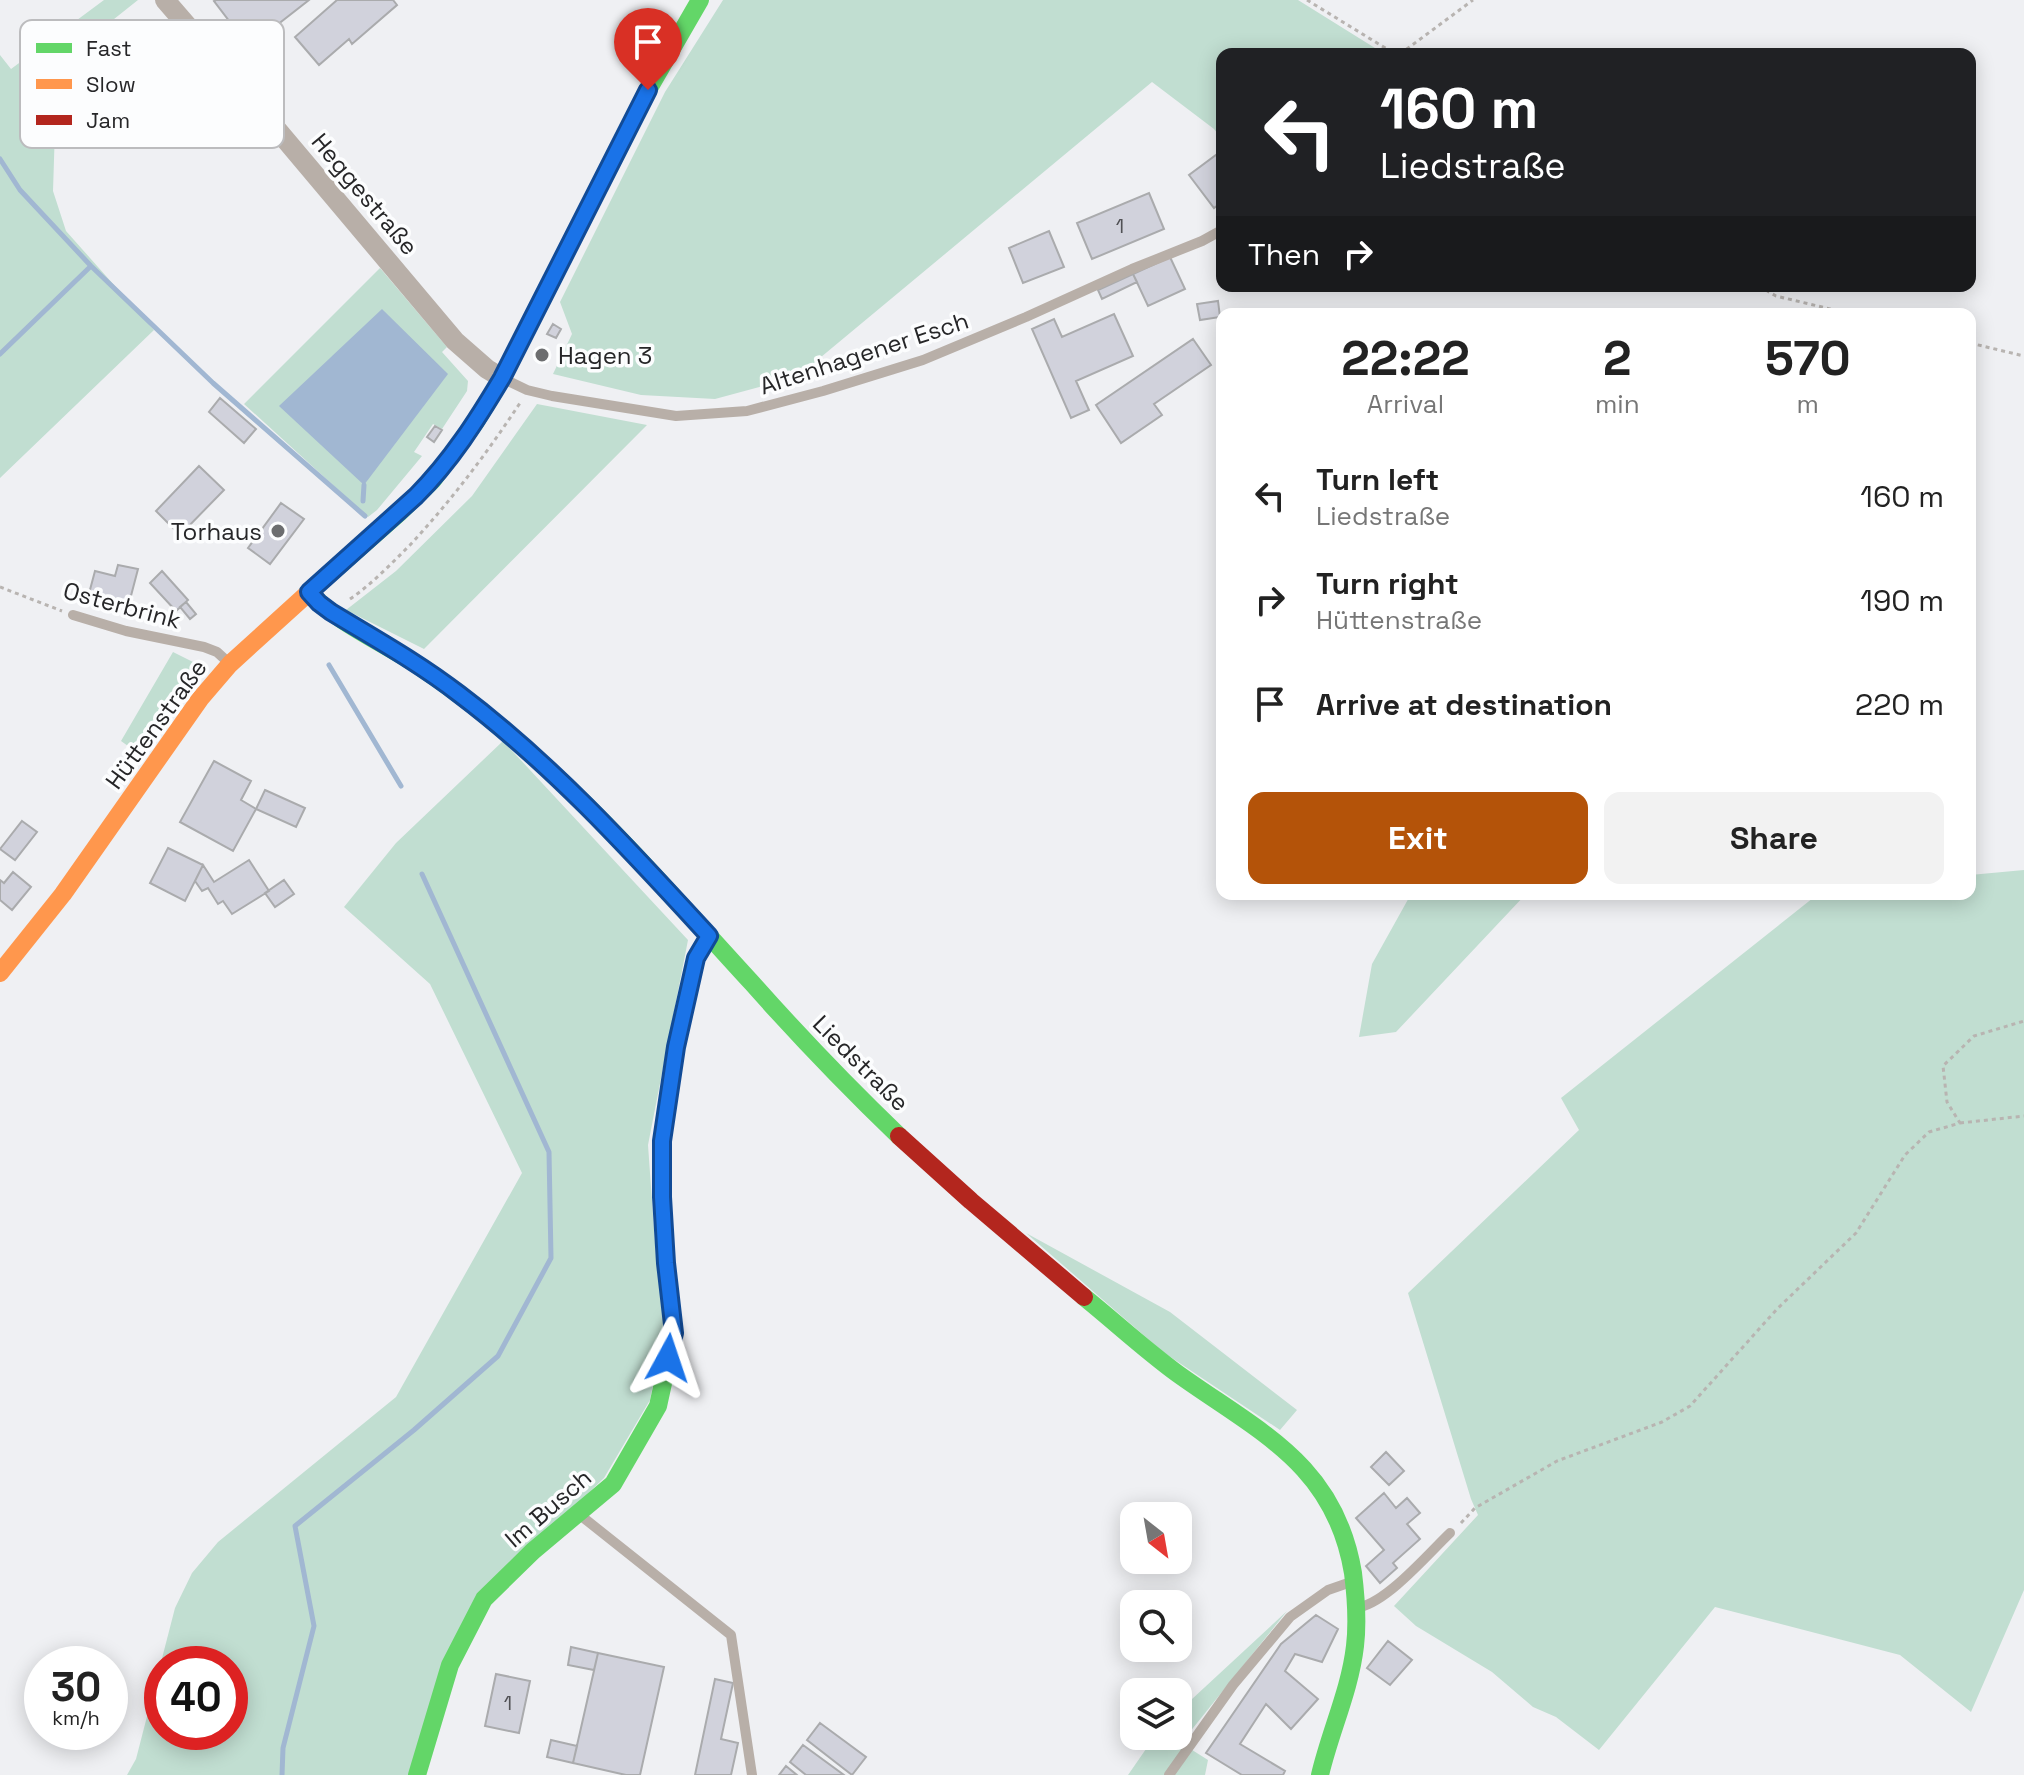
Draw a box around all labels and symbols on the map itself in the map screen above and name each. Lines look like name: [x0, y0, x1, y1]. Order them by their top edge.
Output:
pin: [614, 8, 682, 90]
legend: [20, 20, 284, 148]
text: Fast: [86, 34, 132, 62]
text: Slow: [86, 70, 136, 98]
text: Jam: [86, 106, 130, 134]
street label: Heggestraße: [305, 127, 425, 261]
house number: 1: [1116, 213, 1124, 239]
street label: Altenhagener Esch: [756, 305, 972, 401]
place label: Hagen 3: [558, 340, 652, 371]
marker: Hagen 3: [533, 346, 551, 364]
place label: Torhaus: [171, 516, 262, 547]
marker: Torhaus: [269, 522, 287, 540]
street label: Osterbrink: [60, 574, 184, 636]
street label: Hüttenstraße: [98, 653, 214, 795]
street label: Liedstraße: [806, 1008, 916, 1118]
position arrow: [626, 1316, 710, 1400]
street label: Im Busch: [498, 1462, 598, 1554]
north arrow: [1120, 1502, 1192, 1574]
speed limit sign: 40: [144, 1646, 248, 1750]
house number: 1: [504, 1690, 512, 1716]

